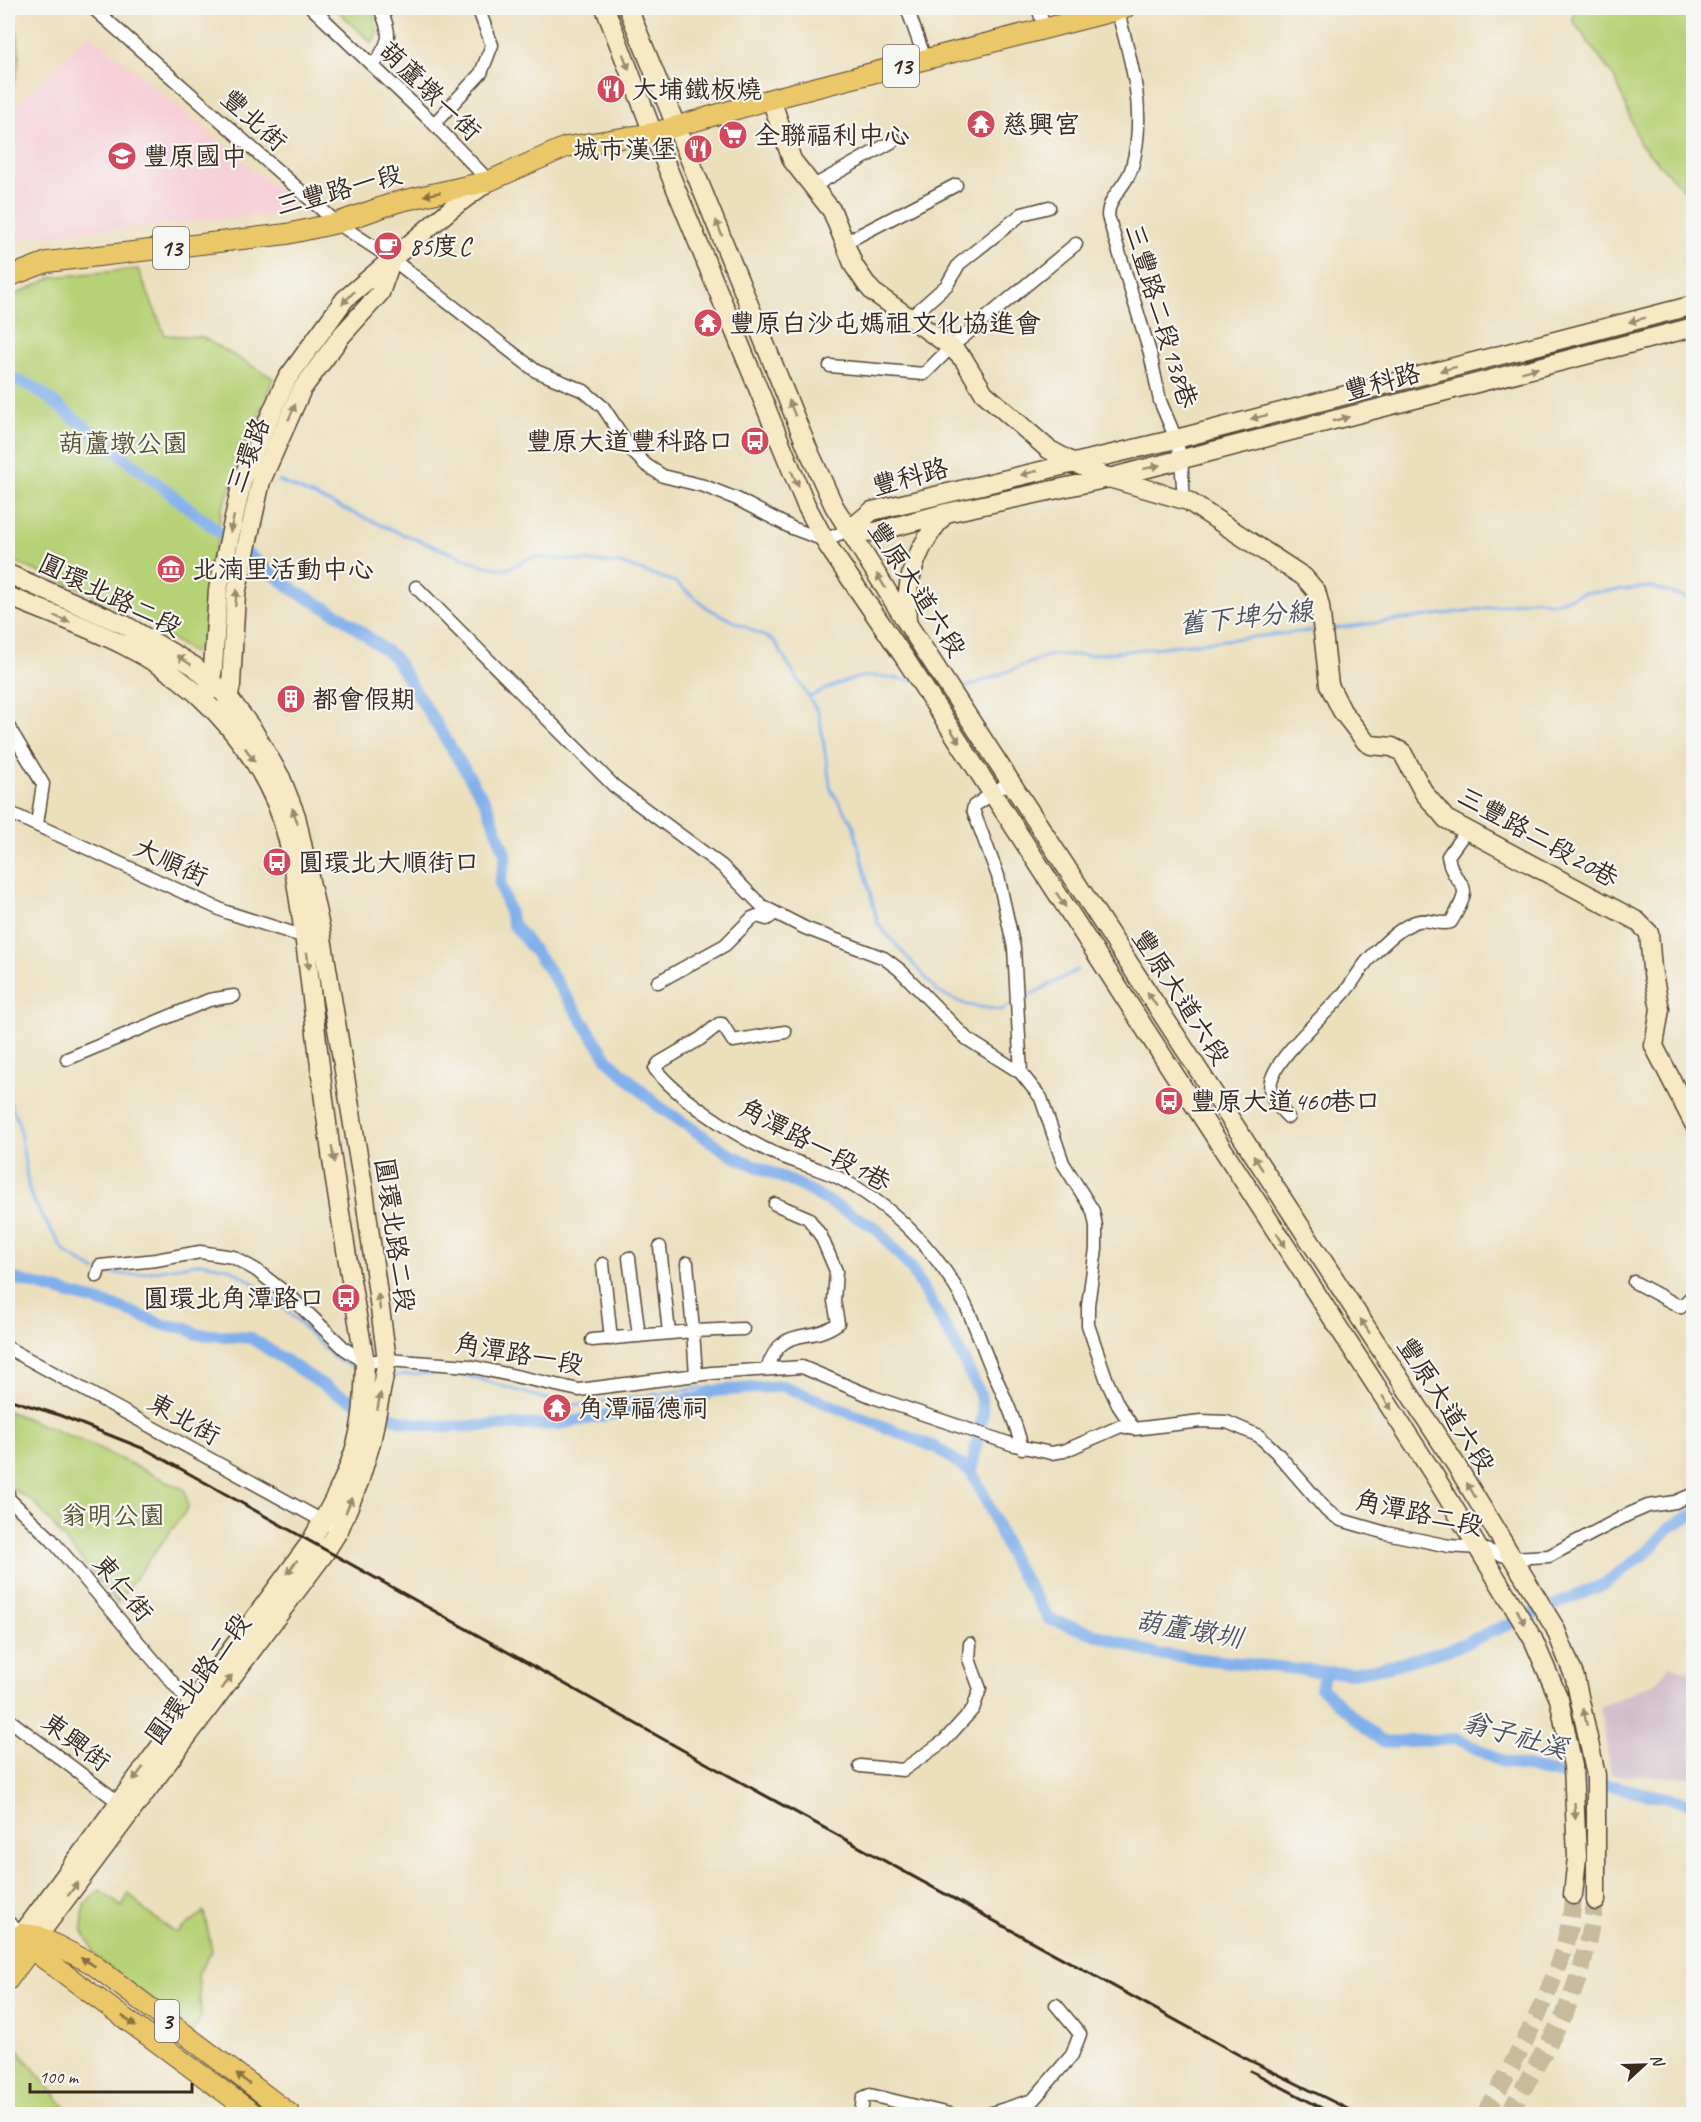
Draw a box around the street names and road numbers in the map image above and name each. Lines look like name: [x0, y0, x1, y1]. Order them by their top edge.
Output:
street label: 葫蘆墩一街: [372, 34, 488, 148]
road number: 13: [883, 45, 919, 87]
street label: 豐北街: [214, 82, 294, 158]
street label: 三豐路一段: [272, 157, 406, 223]
street label: 三豐路二段138巷: [1117, 220, 1205, 412]
road number: 13: [153, 227, 189, 269]
street label: 豐科路: [1340, 356, 1424, 408]
street label: 三環路: [219, 413, 277, 497]
street label: 豐科路: [868, 451, 952, 503]
street label: 豐原大道六段: [861, 515, 973, 663]
street label: 圓環北路二段: [33, 546, 187, 644]
street label: 三豐路二段20巷: [1452, 779, 1624, 895]
street label: 大順街: [129, 831, 213, 893]
street label: 豐原大道六段: [1125, 923, 1237, 1071]
street label: 角潭路一段1巷: [733, 1091, 897, 1199]
street label: 圓環北路二段: [368, 1155, 422, 1315]
street label: 角潭路一段: [452, 1326, 586, 1382]
street label: 豐原大道六段: [1390, 1331, 1502, 1479]
street label: 東北街: [142, 1386, 226, 1452]
street label: 角潭路二段: [1352, 1483, 1486, 1543]
street label: 東仁街: [85, 1548, 161, 1628]
street label: 圓環北路二段: [138, 1607, 258, 1751]
street label: 東興街: [35, 1705, 117, 1779]
road number: 3: [155, 2000, 179, 2042]

